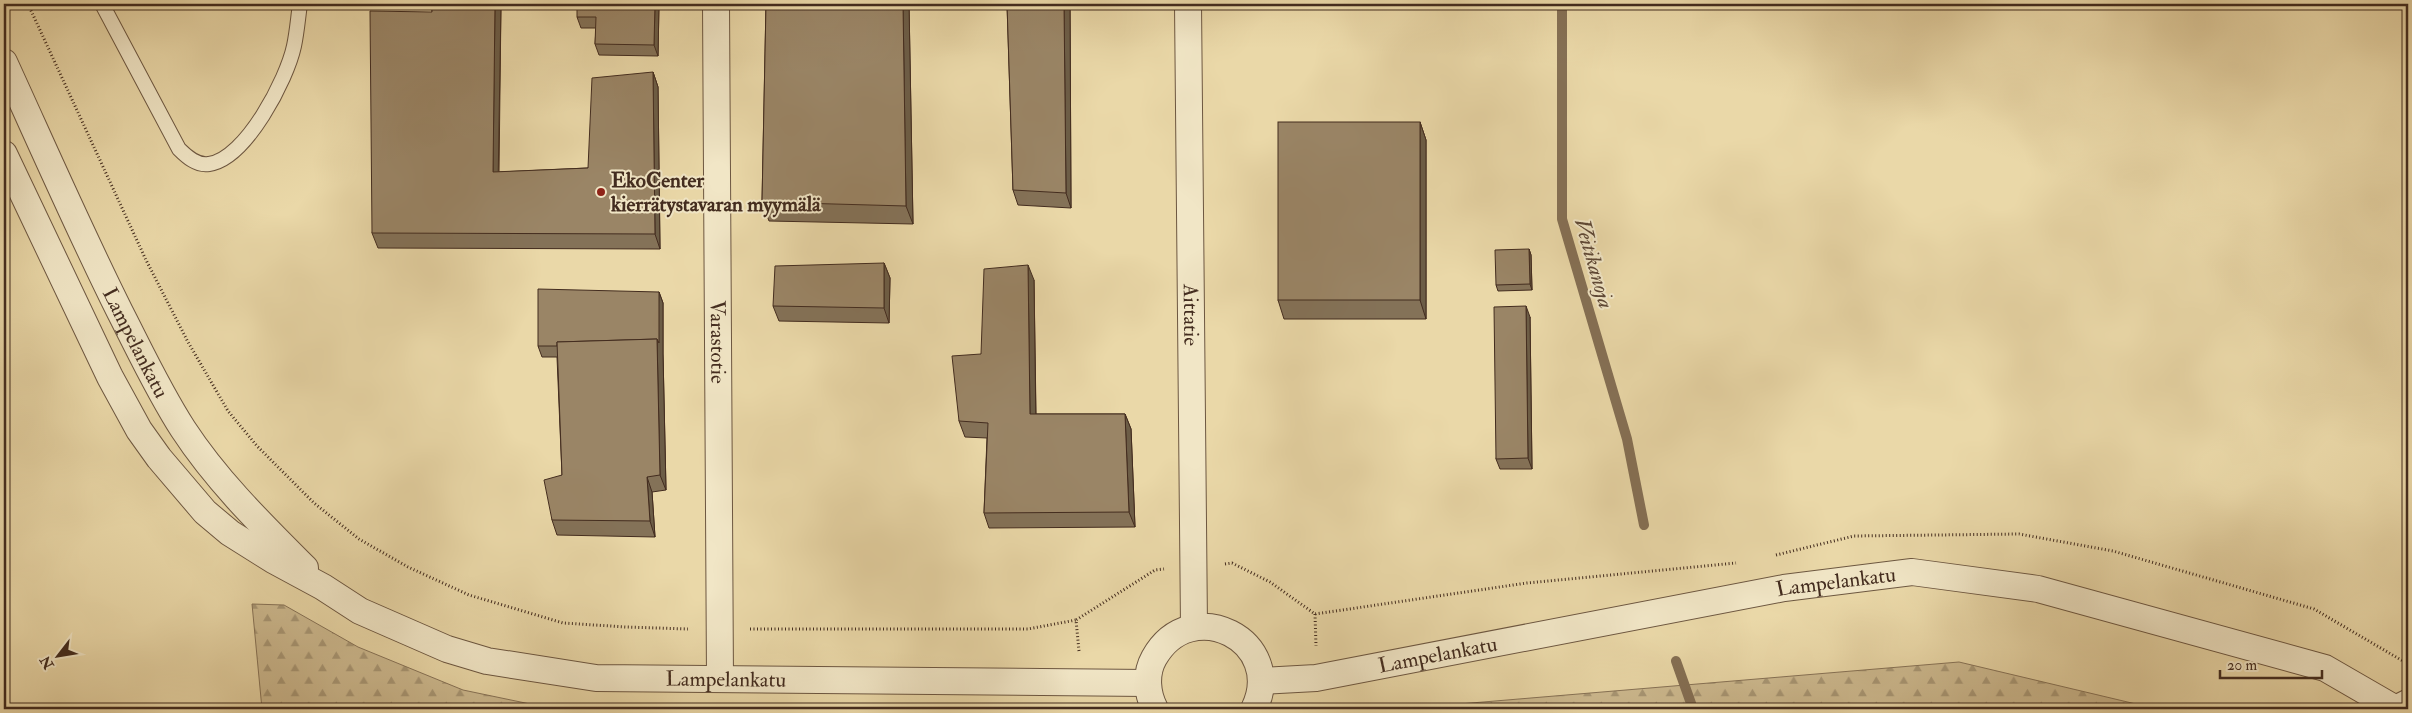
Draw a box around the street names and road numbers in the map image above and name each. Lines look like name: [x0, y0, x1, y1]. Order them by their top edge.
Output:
street label: Lampelankatu: [96, 283, 175, 403]
street label: Aittatie: [1177, 283, 1204, 346]
street label: Varastotie: [704, 300, 731, 384]
street label: Lampelankatu: [1774, 561, 1898, 603]
street label: Lampelankatu: [1376, 630, 1500, 680]
street label: Lampelankatu: [666, 666, 786, 694]

